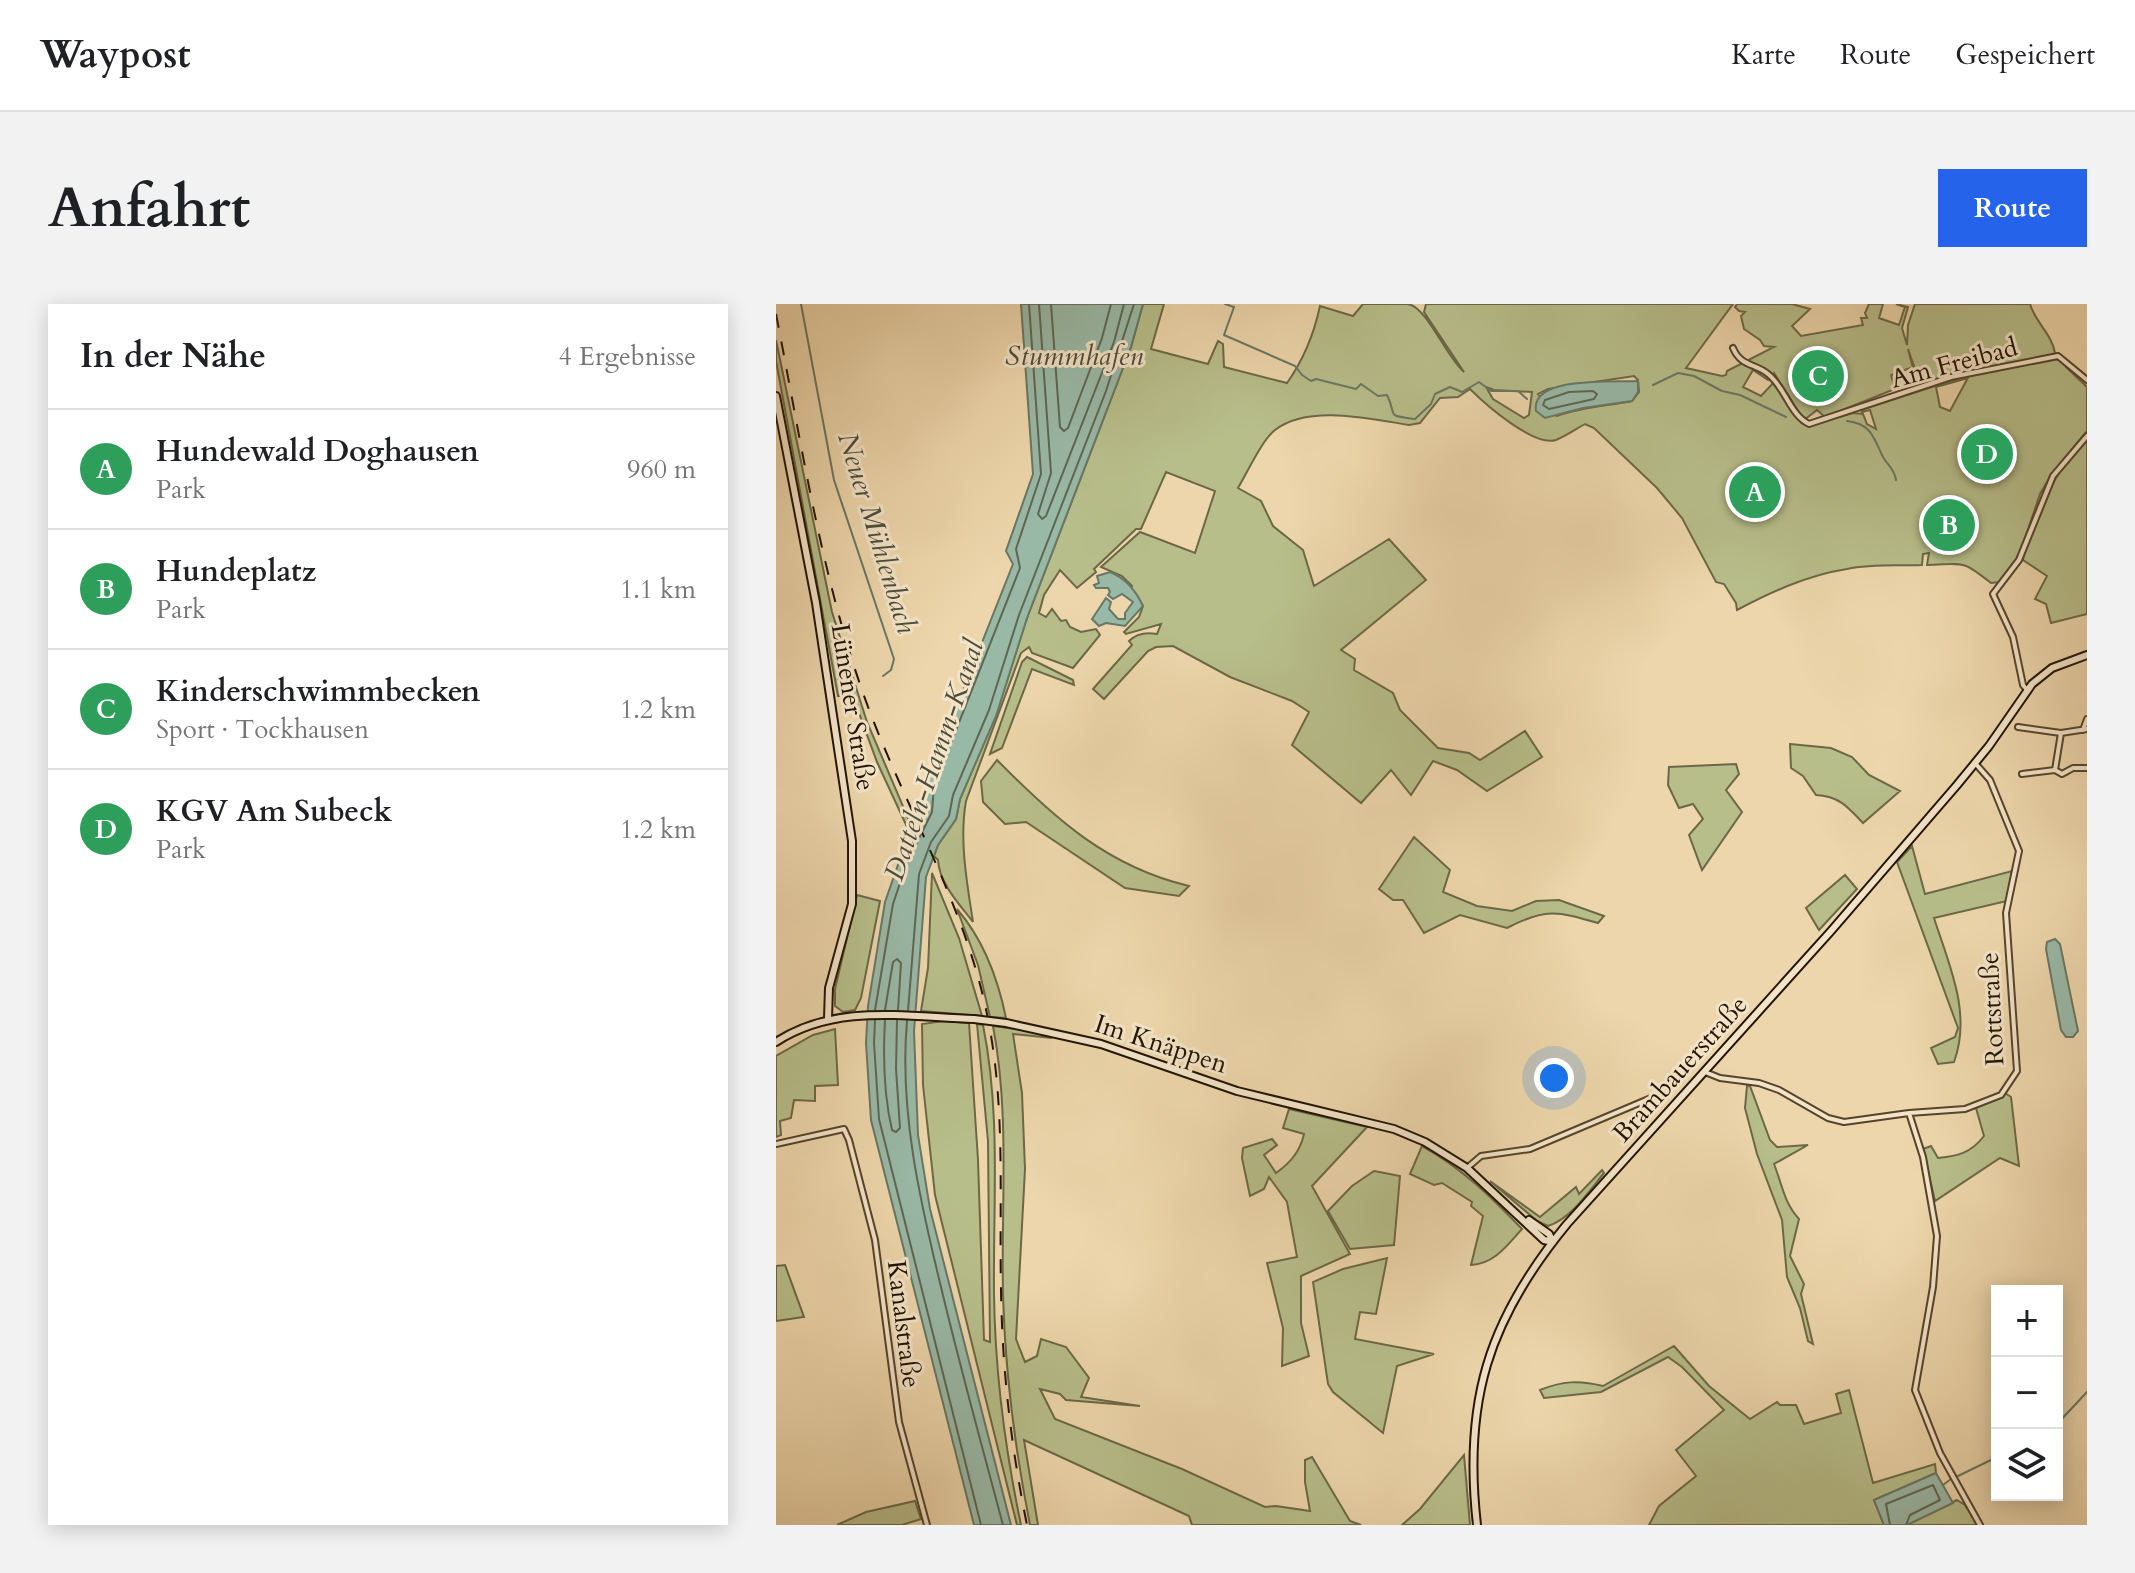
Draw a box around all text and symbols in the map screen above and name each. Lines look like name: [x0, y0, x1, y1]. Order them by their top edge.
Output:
text: Waypost: [40, 29, 191, 81]
text: Karte: [1731, 36, 1796, 74]
text: Route: [1840, 36, 1911, 74]
text: Gespeichert: [1955, 36, 2095, 74]
button: Route: [1938, 169, 2087, 247]
text: Anfahrt: [48, 171, 250, 246]
street label: Am Freibad: [1887, 329, 2021, 397]
text: In der Nähe: [80, 333, 266, 379]
water label: Stummhafen: [1005, 337, 1143, 375]
text: 4 Ergebnisse: [559, 339, 696, 374]
pin: C: [1792, 346, 1844, 406]
pin: D: [1961, 424, 2013, 484]
water label: Neuer Mühlenbach: [828, 428, 926, 639]
text: Hundewald Doghausen: [156, 431, 479, 472]
text: A: [96, 452, 116, 487]
text: 960 m: [627, 452, 696, 487]
pin: A: [1729, 462, 1781, 522]
text: Park: [156, 472, 206, 507]
pin: B: [1923, 495, 1975, 555]
text: Hundeplatz: [156, 551, 316, 592]
text: B: [97, 572, 115, 607]
text: 1.1 km: [620, 572, 696, 607]
text: Park: [156, 592, 206, 627]
street label: Lünener Straße: [823, 621, 883, 793]
water label: Datteln-Hamm-Kanal: [875, 633, 993, 885]
text: Kinderschwimmbecken: [156, 671, 480, 712]
text: C: [96, 692, 116, 727]
text: 1.2 km: [620, 692, 696, 727]
text: Sport · Tockhausen: [156, 712, 369, 747]
text: KGV Am Subeck: [156, 791, 392, 832]
text: D: [95, 812, 117, 847]
text: 1.2 km: [620, 812, 696, 847]
text: Park: [156, 832, 206, 867]
street label: Rottstraße: [1972, 951, 2012, 1067]
street label: Brambauerstraße: [1605, 988, 1755, 1150]
street label: Im Knäppen: [1090, 1006, 1232, 1082]
your location: [1534, 1058, 1574, 1098]
street label: Kanalstraße: [879, 1258, 929, 1390]
map controls: [1991, 1285, 2063, 1501]
button: +: [1991, 1285, 2063, 1357]
button: −: [1991, 1357, 2063, 1429]
button: layers: [1991, 1429, 2063, 1501]

